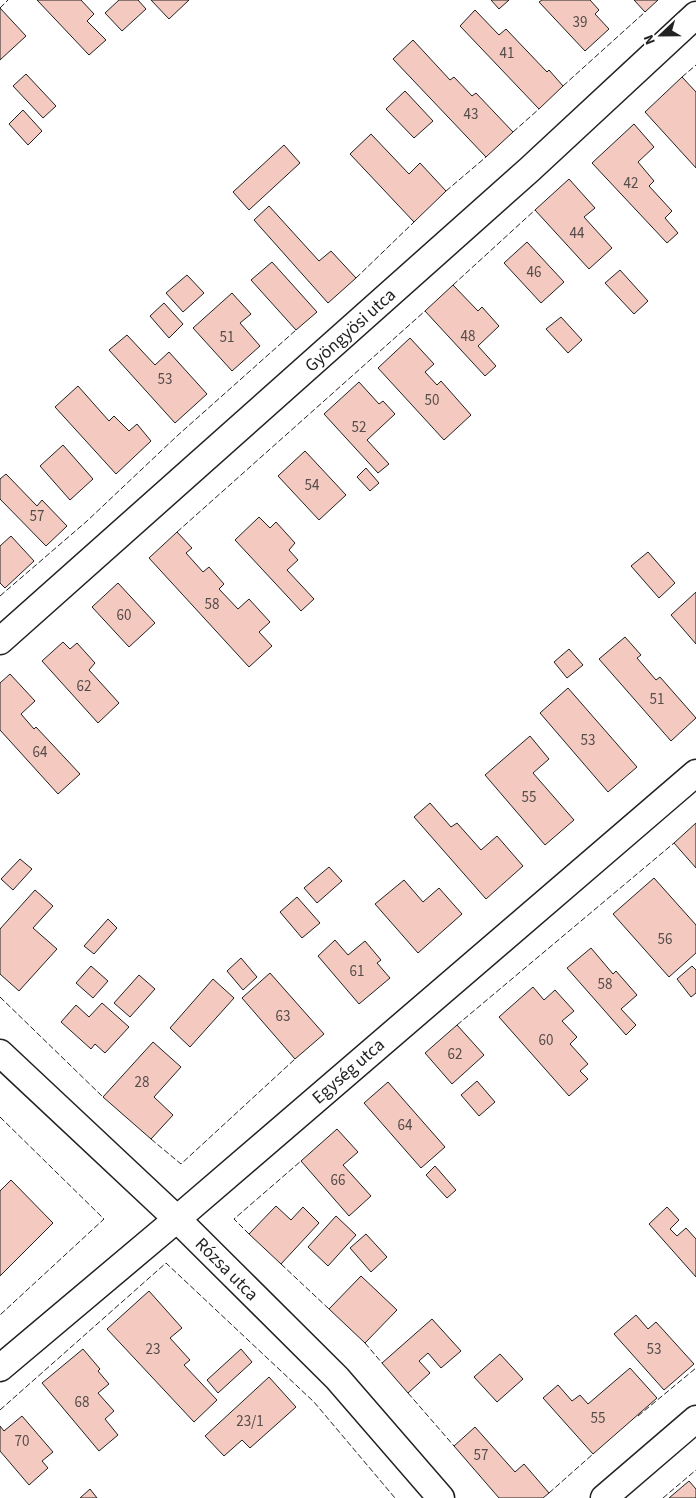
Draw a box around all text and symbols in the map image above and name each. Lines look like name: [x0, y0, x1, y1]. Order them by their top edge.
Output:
north arrow: [636, 10, 686, 60]
house number: 39: [573, 12, 587, 33]
text: N: [639, 31, 661, 48]
house number: 41: [500, 43, 514, 64]
house number: 43: [464, 104, 478, 125]
house number: 42: [624, 173, 638, 194]
house number: 44: [570, 223, 585, 244]
house number: 46: [527, 262, 541, 283]
street label: Gyöngyösi utca: [299, 283, 401, 378]
house number: 48: [461, 326, 475, 347]
house number: 51: [220, 327, 234, 348]
house number: 53: [158, 369, 172, 390]
house number: 50: [425, 390, 439, 411]
house number: 52: [352, 417, 366, 438]
house number: 54: [305, 475, 320, 496]
house number: 57: [30, 506, 44, 527]
house number: 58: [205, 594, 219, 615]
house number: 60: [117, 605, 131, 626]
house number: 62: [77, 676, 91, 697]
house number: 51: [650, 689, 664, 710]
house number: 53: [581, 730, 595, 751]
house number: 64: [33, 742, 48, 763]
house number: 55: [522, 787, 536, 808]
house number: 56: [658, 929, 672, 950]
house number: 61: [350, 961, 364, 982]
house number: 58: [598, 974, 612, 995]
house number: 63: [276, 1006, 290, 1027]
house number: 60: [539, 1030, 553, 1051]
street label: Egység utca: [307, 1033, 390, 1110]
house number: 62: [448, 1044, 462, 1065]
house number: 28: [135, 1072, 149, 1093]
house number: 64: [398, 1115, 413, 1136]
house number: 66: [331, 1170, 345, 1191]
street label: Rózsa utca: [189, 1232, 264, 1307]
house number: 23: [146, 1339, 160, 1360]
house number: 53: [647, 1339, 661, 1360]
house number: 68: [75, 1392, 89, 1413]
house number: 55: [591, 1408, 605, 1429]
house number: 23/1: [236, 1411, 264, 1432]
house number: 70: [15, 1431, 29, 1452]
house number: 57: [474, 1445, 488, 1466]

